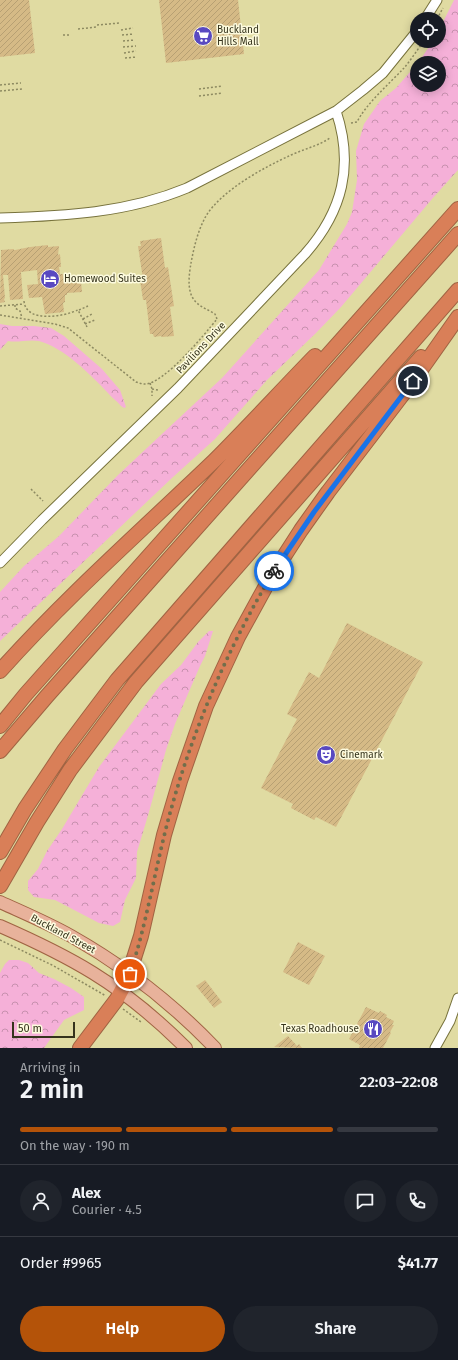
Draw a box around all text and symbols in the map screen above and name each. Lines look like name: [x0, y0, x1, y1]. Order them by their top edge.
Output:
map controls: [410, 12, 446, 92]
button: locate: [410, 12, 446, 48]
place label: Buckland Hills Mall: [217, 24, 259, 48]
supermarket icon: Buckland Hills Mall: [192, 25, 214, 47]
button: layers: [410, 56, 446, 92]
hotel icon: Homewood Suites: [39, 268, 61, 290]
place label: Homewood Suites: [64, 273, 146, 285]
street label: Pavilions Drive: [174, 320, 228, 376]
pin: [396, 364, 430, 398]
icon: home: [402, 370, 424, 392]
courier: [254, 551, 294, 591]
icon: bike: [263, 560, 285, 582]
theatre icon: Cinemark: [315, 744, 337, 766]
place label: Cinemark: [340, 749, 384, 761]
street label: Buckland Street: [29, 912, 98, 956]
pin: [113, 957, 147, 991]
icon: bag: [119, 963, 141, 985]
restaurant icon: Texas Roadhouse: [362, 1018, 384, 1040]
scale bar: [12, 1020, 75, 1039]
text: 50 m: [18, 1022, 42, 1035]
place label: Texas Roadhouse: [281, 1023, 359, 1035]
text: Arriving in: [20, 1060, 80, 1075]
text: 22:03–22:08: [359, 1073, 438, 1091]
text: 2 min: [20, 1074, 84, 1105]
text: On the way · 190 m: [20, 1138, 130, 1153]
button: person: [20, 1180, 62, 1222]
button: chat: [344, 1180, 386, 1222]
button: phone: [396, 1180, 438, 1222]
text: Alex: [72, 1184, 101, 1202]
text: Courier · 4.5: [72, 1202, 142, 1217]
text: Order #9965: [20, 1254, 102, 1272]
text: $41.77: [398, 1254, 438, 1272]
button: Help: [20, 1306, 225, 1352]
button: Share: [233, 1306, 438, 1352]

